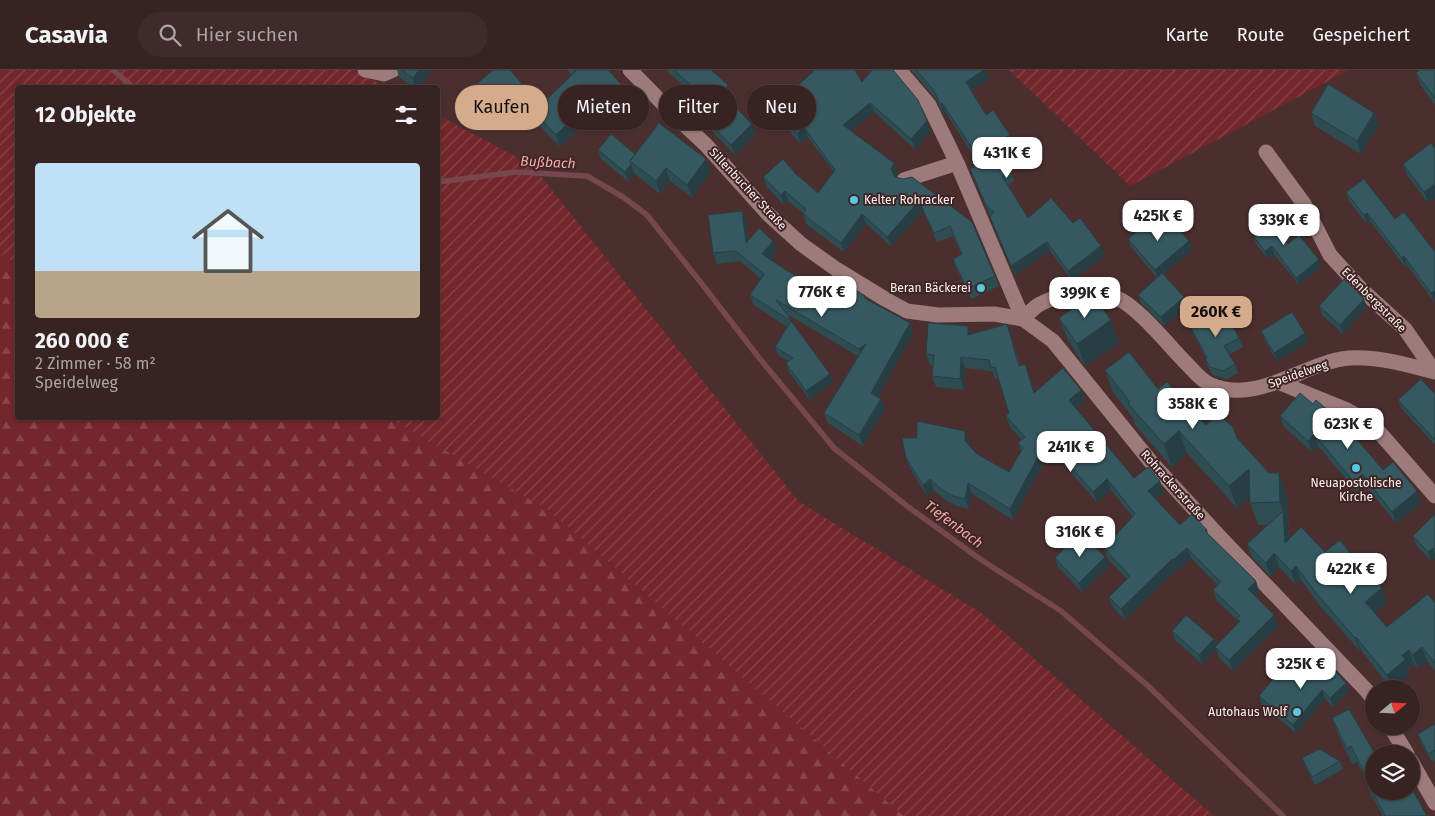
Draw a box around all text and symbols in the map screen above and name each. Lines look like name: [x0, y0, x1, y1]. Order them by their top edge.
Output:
search box: [138, 12, 488, 57]
text: Casavia: [25, 21, 108, 49]
icon: search: [156, 21, 184, 49]
text: Hier suchen: [196, 23, 299, 46]
text: Karte: [1166, 24, 1209, 46]
text: Route: [1237, 24, 1284, 46]
text: Gespeichert: [1312, 24, 1410, 46]
chip: Kaufen: [455, 85, 548, 130]
chip: Mieten: [558, 85, 649, 130]
chip: Filter: [659, 85, 737, 130]
chip: Neu: [747, 85, 816, 130]
icon: filters: [392, 101, 420, 129]
text: 12 Objekte: [35, 102, 136, 128]
pin: 431K €: [966, 136, 1048, 179]
text: 431K €: [983, 143, 1031, 162]
street label: Sillenbucher Straße: [706, 145, 790, 233]
water label: Bußbach: [520, 153, 576, 172]
place label: Kelter Rohracker: [864, 193, 955, 207]
marker: Kelter Rohracker: [848, 194, 860, 206]
icon: home: [183, 196, 273, 286]
pin: 425K €: [1117, 200, 1199, 242]
pin: 339K €: [1243, 204, 1325, 246]
text: 425K €: [1134, 206, 1182, 225]
text: 339K €: [1260, 210, 1308, 229]
street label: Edenbergstraße: [1339, 265, 1409, 335]
pin: 776K €: [781, 276, 863, 318]
pin: 399K €: [1044, 276, 1126, 319]
place label: Beran Bäckerei: [890, 281, 971, 295]
text: 776K €: [798, 282, 846, 301]
marker: Beran Bäckerei: [975, 282, 987, 294]
text: 399K €: [1060, 283, 1110, 302]
pin: 260K €: [1175, 296, 1257, 338]
text: 260K €: [1191, 302, 1241, 321]
text: 260 000 €: [35, 328, 129, 354]
text: 2 Zimmer · 58 m²: [35, 354, 156, 373]
street label: Speidelweg: [1266, 357, 1330, 391]
text: Speidelweg: [35, 373, 118, 392]
pin: 358K €: [1152, 388, 1234, 430]
text: 358K €: [1168, 394, 1218, 413]
pin: 623K €: [1307, 408, 1389, 450]
text: 623K €: [1324, 414, 1372, 433]
pin: 241K €: [1030, 430, 1112, 473]
text: 241K €: [1048, 437, 1094, 456]
street label: Rohrackerstraße: [1138, 447, 1208, 523]
marker: Neuapostolische Kirche: [1350, 462, 1362, 474]
place label: Neuapostolische Kirche: [1311, 476, 1401, 504]
water label: Tiefenbach: [921, 497, 986, 552]
pin: 316K €: [1039, 516, 1121, 558]
text: 316K €: [1056, 522, 1104, 541]
pin: 422K €: [1310, 552, 1392, 595]
text: 422K €: [1327, 559, 1375, 578]
pin: 325K €: [1260, 648, 1342, 690]
text: 325K €: [1277, 654, 1325, 673]
north arrow: [1365, 680, 1420, 735]
map controls: [1365, 680, 1420, 800]
place label: Autohaus Wolf: [1208, 705, 1288, 719]
marker: Autohaus Wolf: [1291, 706, 1303, 718]
button: layers: [1365, 745, 1420, 800]

